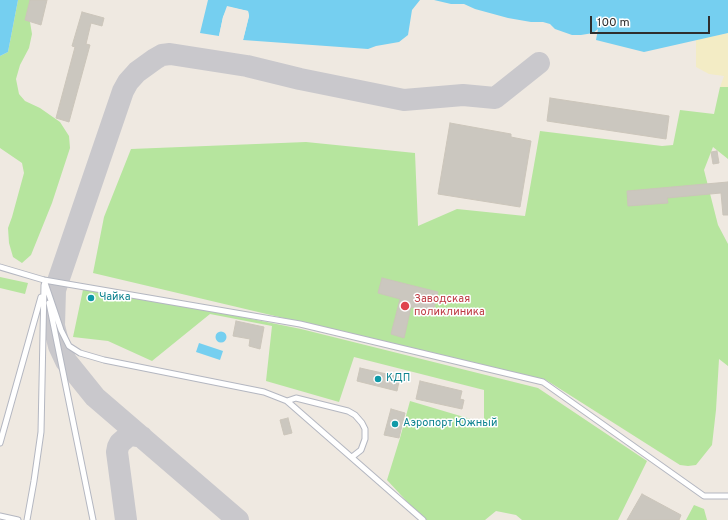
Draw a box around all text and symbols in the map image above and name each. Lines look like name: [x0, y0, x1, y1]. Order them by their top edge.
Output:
scale bar: [592, 8, 712, 34]
text: 100 m: [597, 15, 630, 31]
place label: Чайка: [99, 291, 131, 305]
marker: Чайка: [86, 293, 96, 303]
place label: Заводская поликлиника: [414, 293, 485, 319]
marker: Заводская поликлиника: [399, 300, 411, 312]
place label: КДП: [386, 372, 410, 386]
marker: КДП: [373, 374, 383, 384]
place label: Аэропорт Южный: [403, 417, 498, 431]
marker: Аэропорт Южный: [390, 419, 400, 429]

